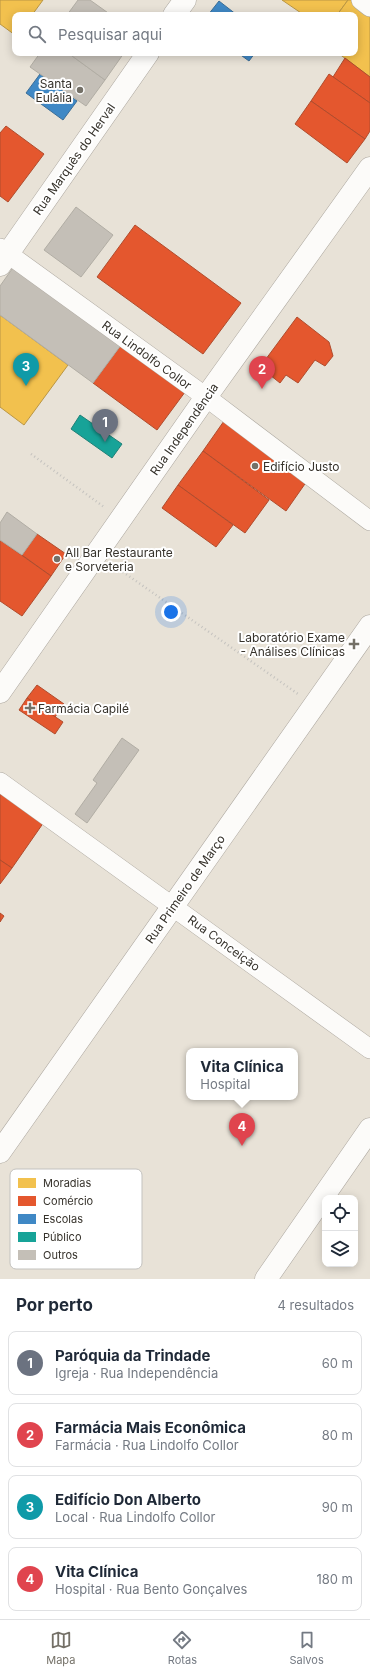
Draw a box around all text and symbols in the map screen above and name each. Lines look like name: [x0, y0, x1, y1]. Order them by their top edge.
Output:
search box: [12, 12, 358, 56]
icon: search: [26, 23, 48, 45]
text: Pesquisar aqui: [58, 25, 162, 44]
place label: Santa Eulália: [35, 76, 72, 105]
marker: Santa Eulália: [75, 85, 85, 95]
street label: Rua Marquês do Herval: [30, 100, 118, 218]
street label: Rua Lindolfo Collor: [99, 317, 195, 393]
pin: 3: [13, 353, 39, 386]
pin: 2: [249, 356, 275, 389]
street label: Rua Independência: [147, 380, 221, 478]
pin: 1: [92, 409, 118, 442]
place label: Edifício Justo: [263, 459, 339, 474]
marker: Edifício Justo: [250, 461, 260, 471]
place label: All Bar Restaurante e Sorveteria: [65, 545, 173, 574]
marker: All Bar Restaurante e Sorveteria: [52, 554, 62, 564]
your location: [161, 602, 181, 622]
place label: Laboratório Exame - Análises Clínicas: [238, 630, 345, 659]
marker: Laboratório Exame - Análises Clínicas: [348, 638, 360, 650]
place label: Farmácia Capilé: [38, 701, 129, 716]
marker: Farmácia Capilé: [25, 703, 35, 713]
street label: Rua Primeiro de Março: [142, 832, 228, 946]
street label: Rua Conceição: [185, 912, 263, 974]
popup: [186, 1048, 298, 1100]
text: Vita Clínica: [200, 1057, 284, 1076]
text: Hospital: [200, 1076, 251, 1092]
pin: 4: [229, 1113, 255, 1146]
legend: [10, 1169, 142, 1269]
text: Moradias: [43, 1176, 91, 1190]
text: Comércio: [43, 1194, 94, 1208]
map controls: [322, 1195, 358, 1267]
button: locate: [322, 1195, 358, 1231]
text: Escolas: [43, 1212, 83, 1226]
text: Público: [43, 1230, 82, 1244]
button: layers: [322, 1231, 358, 1267]
text: Outros: [43, 1248, 78, 1262]
text: Por perto: [16, 1295, 93, 1315]
text: 4 resultados: [278, 1297, 354, 1313]
text: Paróquia da Trindade: [55, 1346, 210, 1365]
text: 1: [27, 1355, 33, 1371]
text: 60 m: [322, 1355, 353, 1371]
text: Igreja · Rua Independência: [55, 1365, 218, 1381]
text: Farmácia Mais Econômica: [55, 1418, 246, 1437]
text: 2: [26, 1427, 34, 1443]
text: 80 m: [322, 1427, 353, 1443]
text: Farmácia · Rua Lindolfo Collor: [55, 1437, 239, 1453]
text: Edifício Don Alberto: [55, 1490, 201, 1509]
text: 3: [26, 1499, 34, 1515]
text: 90 m: [322, 1499, 353, 1515]
text: Local · Rua Lindolfo Collor: [55, 1509, 215, 1525]
text: Vita Clínica: [55, 1562, 138, 1581]
text: 4: [26, 1571, 34, 1587]
text: 180 m: [316, 1571, 353, 1587]
text: Hospital · Rua Bento Gonçalves: [55, 1581, 247, 1597]
tab: Mapa: [46, 1629, 75, 1667]
tab: Rotas: [168, 1629, 197, 1667]
tab: Salvos: [289, 1629, 324, 1667]

